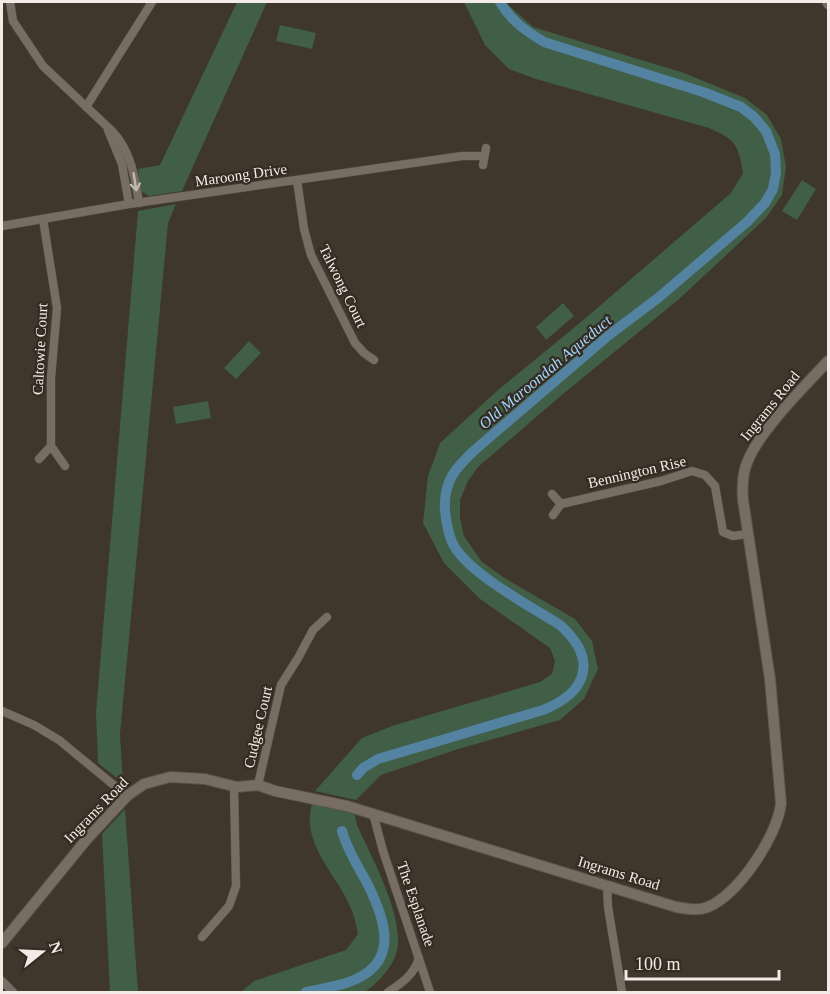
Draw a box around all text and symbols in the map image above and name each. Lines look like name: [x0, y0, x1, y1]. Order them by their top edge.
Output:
street label: Maroong Drive: [194, 161, 288, 189]
one-way arrow: [130, 172, 141, 192]
street label: Talwong Court: [316, 242, 370, 331]
street label: Caltowie Court: [30, 302, 50, 395]
water label: Old Maroondah Aqueduct: [476, 311, 616, 433]
street label: Ingrams Road: [737, 368, 803, 444]
street label: Bennington Rise: [586, 453, 688, 491]
street label: Cudgee Court: [241, 684, 275, 770]
street label: Ingrams Road: [61, 774, 131, 846]
street label: Ingrams Road: [576, 853, 662, 893]
street label: The Esplanade: [394, 859, 438, 949]
north arrow: [12, 922, 72, 982]
text: N: [46, 939, 66, 956]
scale bar: [626, 943, 779, 981]
text: 100 m: [635, 954, 681, 974]

